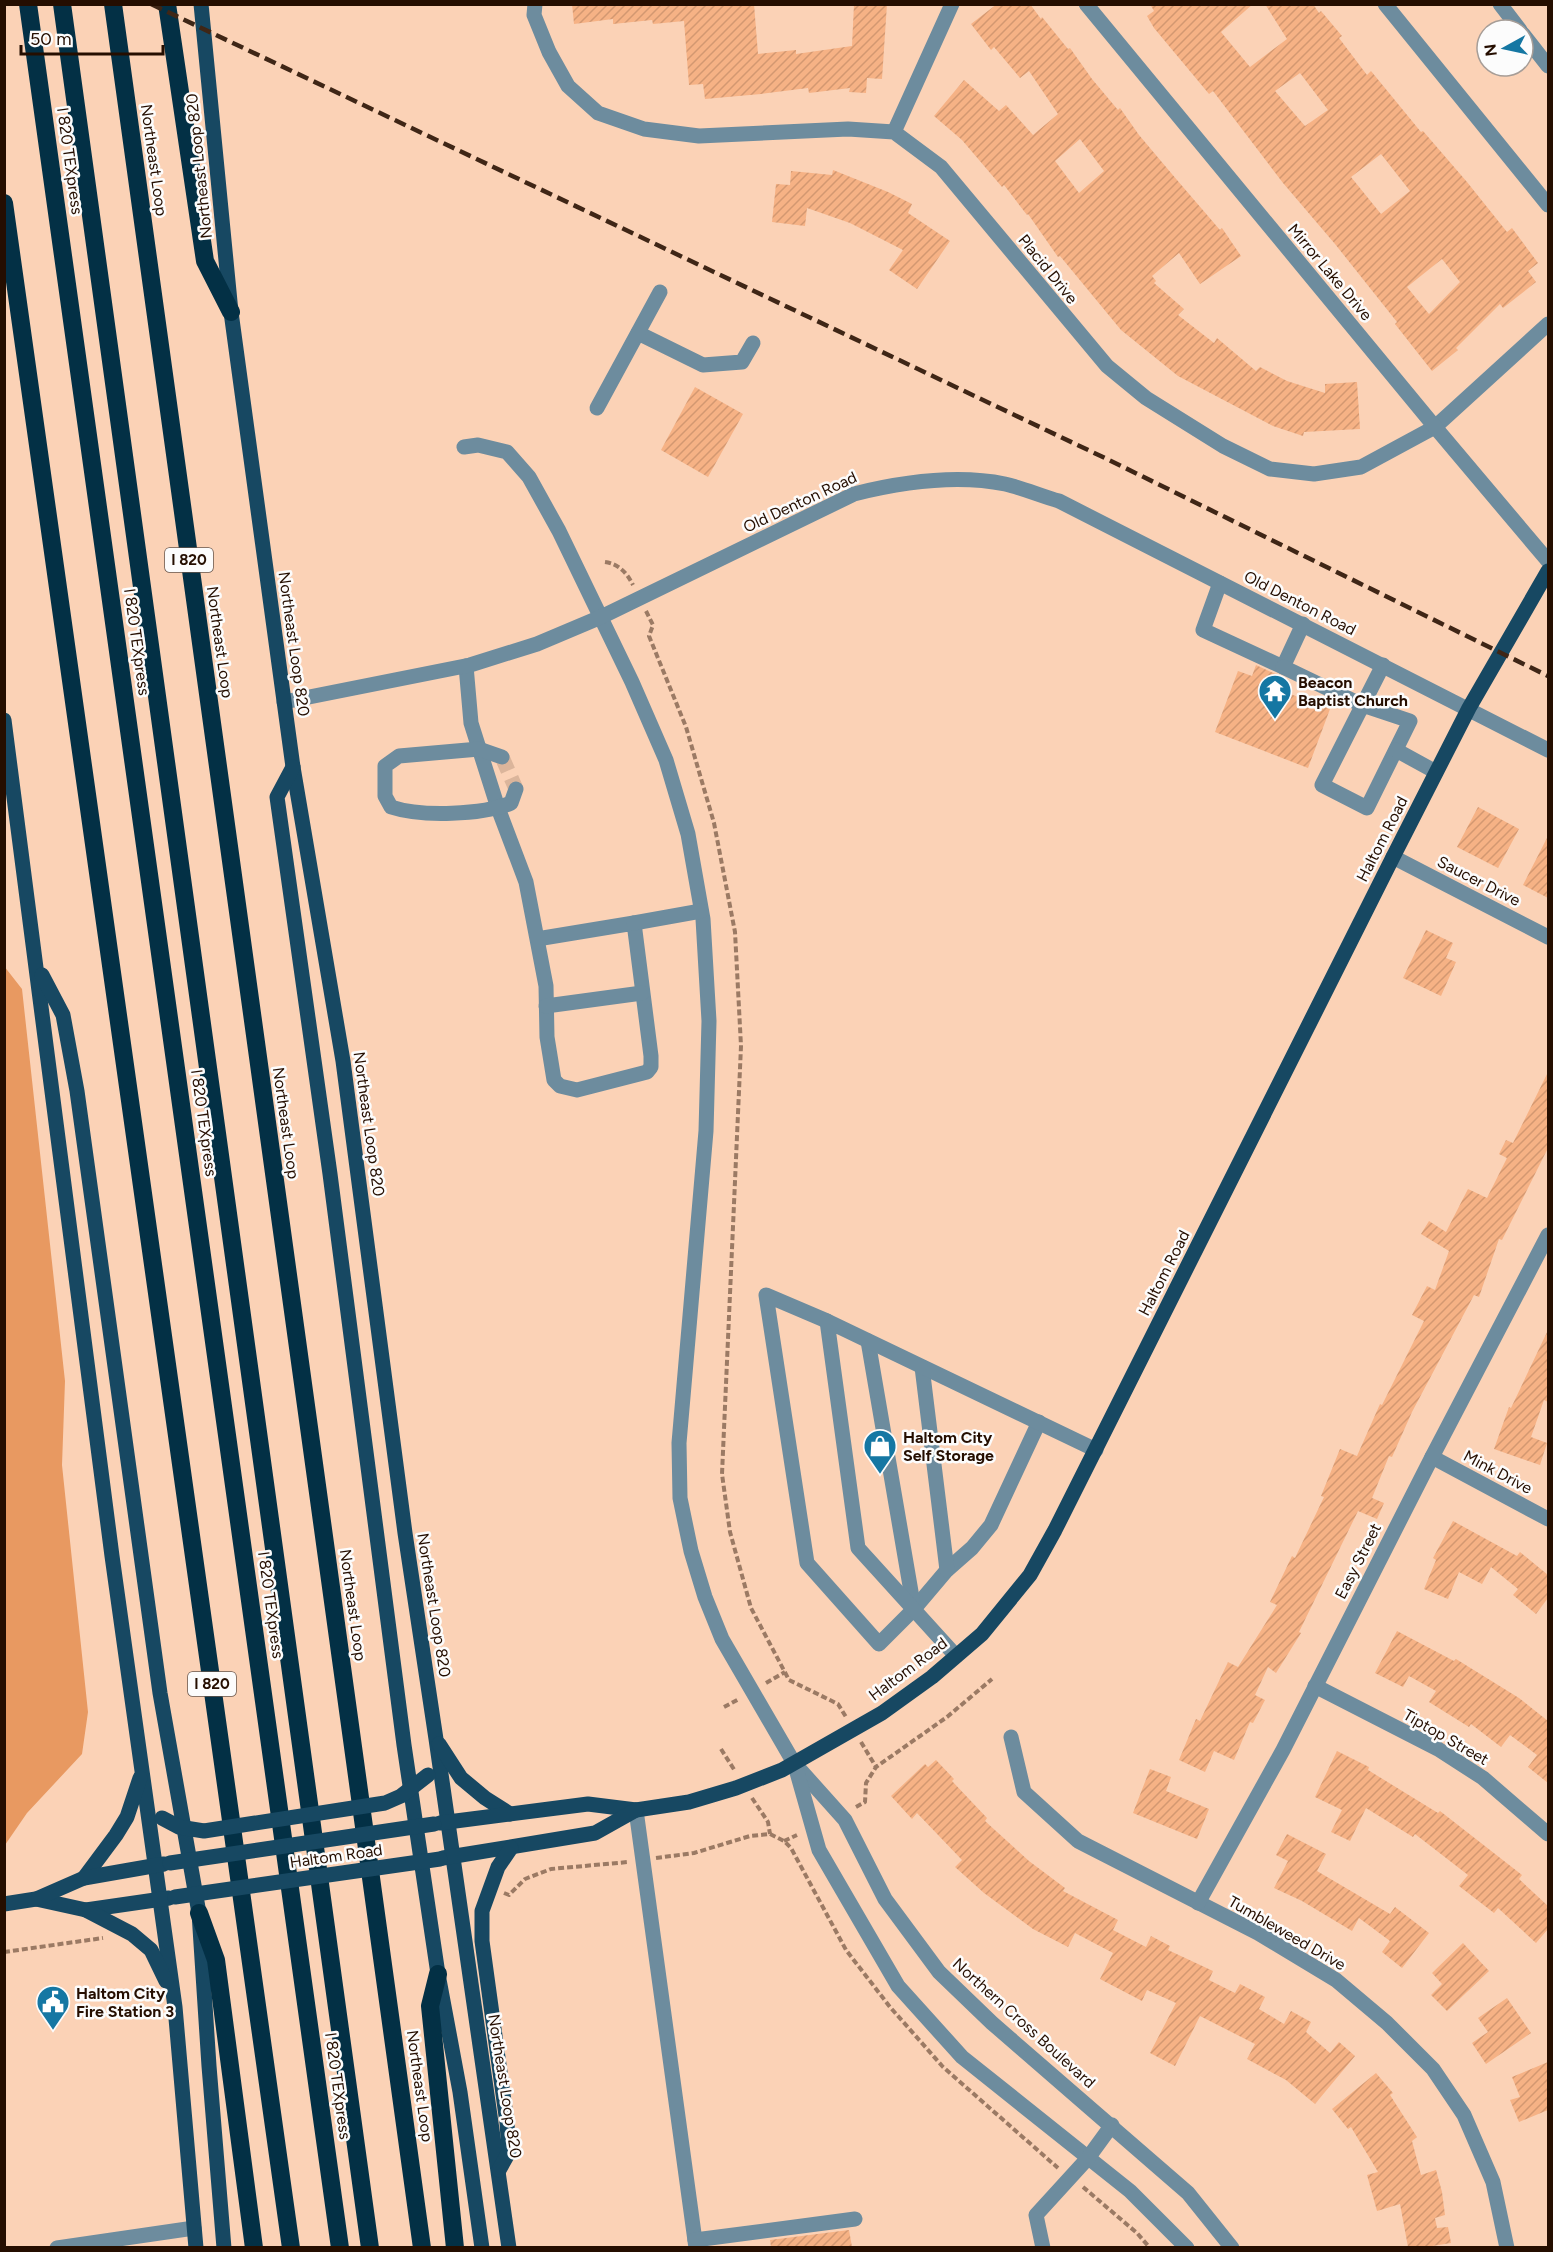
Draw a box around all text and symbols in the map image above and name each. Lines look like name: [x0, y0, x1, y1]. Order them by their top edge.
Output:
scale bar: [21, 18, 164, 56]
north arrow: [1475, 18, 1535, 78]
text: 50 m: [30, 28, 72, 50]
text: N: [1480, 43, 1501, 57]
street label: Northeast Loop 820: [182, 93, 216, 239]
street label: Northeast Loop: [137, 103, 171, 217]
street label: I 820 TEXpress: [53, 106, 87, 216]
street label: Mirror Lake Drive: [1284, 220, 1376, 324]
street label: Placid Drive: [1014, 231, 1082, 308]
street label: Old Denton Road: [740, 467, 860, 537]
road number: I 820: [165, 548, 213, 572]
street label: Old Denton Road: [1241, 567, 1359, 639]
street label: Northeast Loop 820: [274, 571, 314, 717]
street label: Northeast Loop: [203, 585, 237, 699]
street label: I 820 TEXpress: [120, 587, 154, 697]
temple icon: Beacon Baptist Church: [1257, 673, 1293, 720]
place label: Beacon Baptist Church: [1298, 673, 1408, 710]
street label: Haltom Road: [1352, 793, 1412, 885]
street label: Saucer Drive: [1434, 852, 1524, 910]
street label: Northeast Loop 820: [349, 1051, 389, 1197]
street label: Northeast Loop: [269, 1066, 303, 1180]
street label: I 820 TEXpress: [187, 1068, 221, 1178]
street label: Haltom Road: [1134, 1227, 1194, 1319]
shop icon: Haltom City Self Storage: [862, 1428, 898, 1475]
place label: Haltom City Self Storage: [903, 1428, 994, 1465]
street label: Mink Drive: [1460, 1446, 1536, 1498]
street label: Easy Street: [1331, 1520, 1385, 1602]
street label: Northeast Loop 820: [413, 1532, 455, 1678]
street label: Northeast Loop: [336, 1548, 370, 1662]
street label: I 820 TEXpress: [254, 1550, 288, 1660]
street label: Haltom Road: [865, 1633, 951, 1705]
road number: I 820: [188, 1672, 236, 1696]
street label: Tiptop Street: [1400, 1705, 1492, 1769]
street label: Haltom Road: [288, 1840, 384, 1872]
street label: Tumbleweed Drive: [1225, 1892, 1349, 1974]
street label: Northern Cross Boulevard: [949, 1954, 1099, 2092]
public building icon: Haltom City Fire Station 3: [35, 1984, 71, 2031]
place label: Haltom City Fire Station 3: [76, 1984, 174, 2021]
street label: Northeast Loop 820: [484, 2013, 526, 2159]
street label: Northeast Loop: [403, 2029, 437, 2143]
street label: I 820 TEXpress: [321, 2031, 355, 2141]

